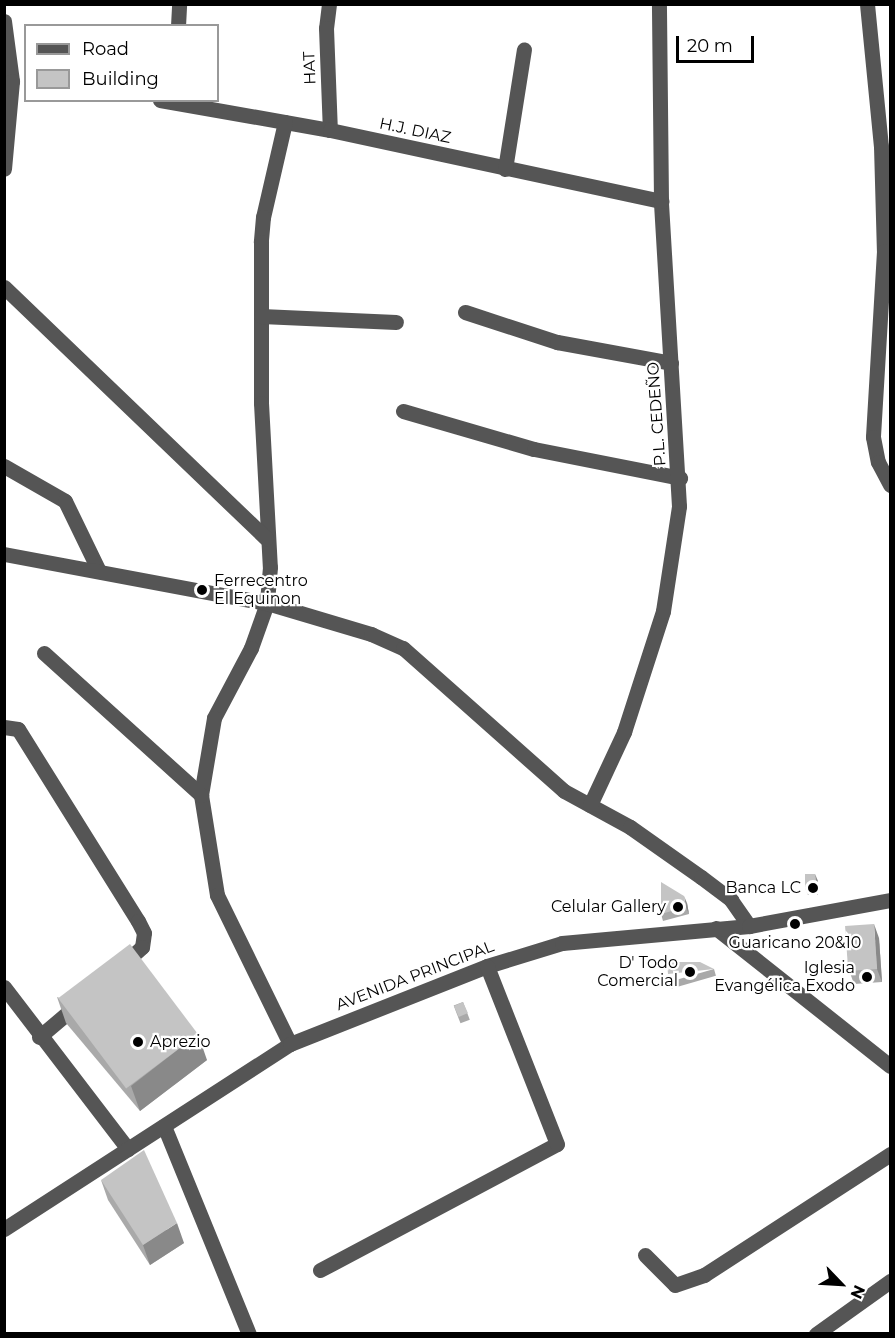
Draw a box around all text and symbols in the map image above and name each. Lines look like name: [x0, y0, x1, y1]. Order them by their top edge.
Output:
legend: [24, 24, 219, 102]
scale bar: [679, 24, 757, 62]
text: 20 m: [687, 35, 733, 57]
text: Road: [82, 38, 129, 60]
street label: HAT: [300, 51, 320, 85]
text: Building: [82, 68, 159, 90]
street label: H.J. DIAZ: [377, 114, 453, 148]
street label: P.L. CEDEÑO: [644, 361, 670, 467]
place label: Ferrecentro El Equinon: [214, 571, 308, 609]
marker: Ferrecentro El Equinon: [195, 583, 209, 597]
place label: Banca LC: [725, 878, 801, 898]
marker: Banca LC: [806, 881, 820, 895]
place label: Celular Gallery: [551, 897, 666, 917]
marker: Celular Gallery: [671, 900, 685, 914]
marker: Guaricano 20&10: [788, 917, 802, 931]
place label: Guaricano 20&10: [729, 933, 861, 953]
street label: AVENIDA PRINCIPAL: [333, 937, 497, 1015]
place label: D' Todo Comercial: [597, 953, 678, 991]
place label: Iglesia Evangélica Exodo: [714, 958, 855, 996]
marker: D' Todo Comercial: [683, 965, 697, 979]
marker: Iglesia Evangélica Exodo: [860, 970, 874, 984]
place label: Aprezio: [150, 1032, 211, 1052]
marker: Aprezio: [131, 1035, 145, 1049]
north arrow: [811, 1254, 871, 1314]
text: N: [846, 1282, 869, 1302]

